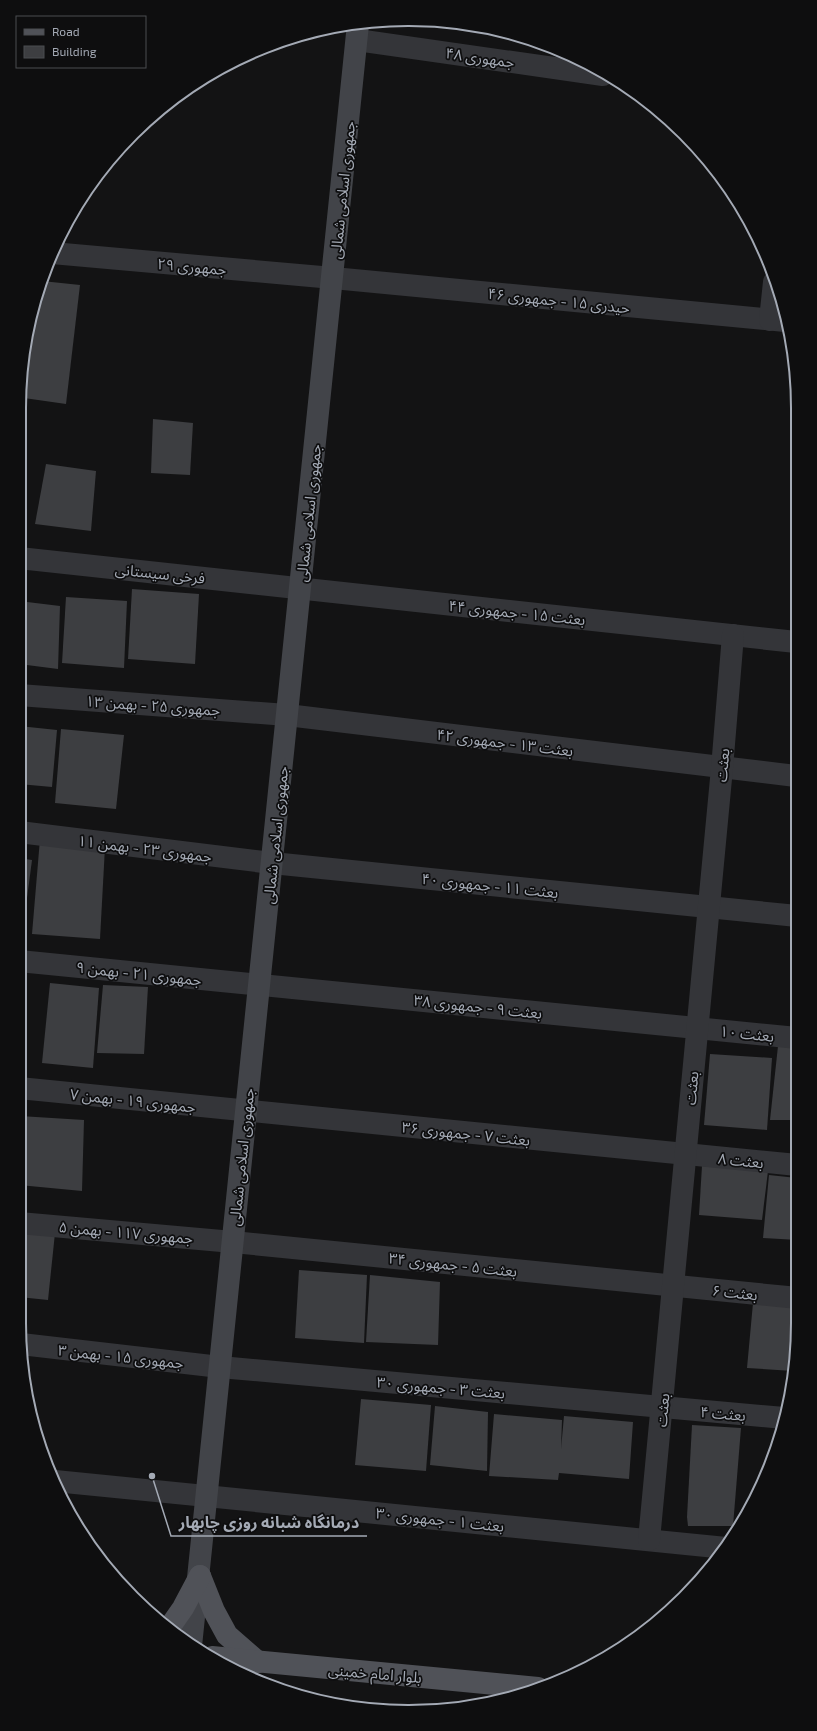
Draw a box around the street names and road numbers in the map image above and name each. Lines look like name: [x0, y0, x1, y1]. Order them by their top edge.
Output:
street label: جمهوری ۴۸: [444, 43, 516, 72]
street label: جمهوری اسلامی شمالی: [326, 120, 359, 260]
street label: جمهوری ۲۹: [156, 254, 228, 279]
street label: حیدری ۱۵ - جمهوری ۴۶: [487, 284, 631, 317]
street label: جمهوری اسلامی شمالی: [292, 443, 325, 583]
street label: فرخی سیستانی: [114, 559, 206, 588]
street label: بعثت ۱۵ - جمهوری ۴۴: [448, 596, 586, 629]
street label: جمهوری ۲۵ - بهمن ۱۳: [85, 691, 221, 720]
street label: بعثت ۱۳ - جمهوری ۴۲: [436, 725, 574, 760]
street label: بعثت: [712, 747, 732, 783]
street label: جمهوری اسلامی شمالی: [259, 765, 292, 905]
street label: جمهوری ۲۳ - بهمن ۱۱: [77, 831, 213, 866]
street label: بعثت ۱۱ - جمهوری ۴۰: [421, 869, 559, 902]
street label: جمهوری ۲۱ - بهمن ۹: [75, 957, 203, 990]
street label: بعثت ۹ - جمهوری ۳۸: [413, 990, 543, 1023]
street label: بعثت ۱۰: [719, 1021, 775, 1045]
street label: بعثت: [681, 1070, 701, 1106]
street label: جمهوری ۱۹ - بهمن ۷: [69, 1084, 197, 1117]
street label: جمهوری اسلامی شمالی: [225, 1087, 258, 1227]
street label: بعثت ۷ - جمهوری ۳۶: [401, 1117, 531, 1150]
street label: بعثت ۸: [717, 1149, 765, 1171]
street label: جمهوری ۱۱۷ - بهمن ۵: [58, 1217, 194, 1248]
street label: بعثت ۵ - جمهوری ۳۴: [388, 1248, 518, 1281]
street label: بعثت ۶: [711, 1281, 759, 1303]
street label: جمهوری ۱۵ - بهمن ۳: [57, 1340, 185, 1373]
street label: بعثت ۳ - جمهوری ۳۰: [376, 1372, 506, 1403]
street label: بعثت: [652, 1392, 672, 1428]
street label: بعثت ۴: [699, 1402, 747, 1424]
street label: بعثت ۱ - جمهوری ۳۰: [375, 1503, 505, 1536]
street label: بلوار امام خمینی: [327, 1660, 422, 1689]

